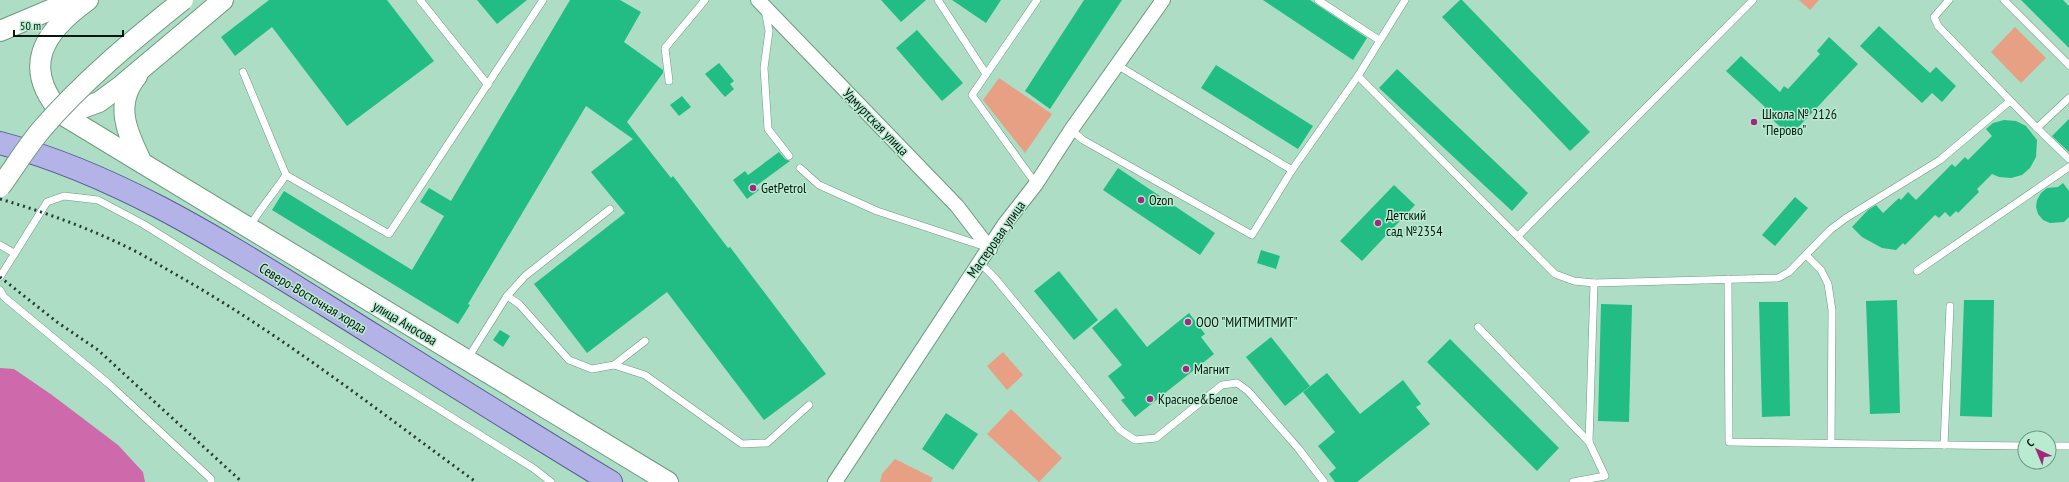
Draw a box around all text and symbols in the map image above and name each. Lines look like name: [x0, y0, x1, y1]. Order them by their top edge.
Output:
scale bar: [14, 12, 123, 38]
text: 50 m: [20, 18, 41, 33]
street label: Удмуртская улица: [839, 84, 913, 160]
place label: Школа № 2126 "Перово": [1762, 105, 1837, 139]
marker: Школа № 2126 "Перово": [1749, 117, 1759, 127]
place label: GetPetrol: [761, 179, 807, 197]
marker: GetPetrol: [748, 183, 758, 193]
place label: Ozon: [1149, 191, 1174, 209]
marker: Ozon: [1136, 195, 1146, 205]
street label: Мастеровая улица: [963, 197, 1029, 281]
place label: Детский сад №2354: [1386, 206, 1443, 240]
marker: Детский сад №2354: [1373, 218, 1383, 228]
street label: Северо-Восточная хорда: [256, 259, 370, 337]
street label: улица Аносова: [369, 297, 441, 349]
place label: ООО "МИТМИТМИТ": [1196, 313, 1298, 331]
marker: ООО "МИТМИТМИТ": [1183, 317, 1193, 327]
place label: Магнит: [1194, 360, 1230, 378]
marker: Магнит: [1181, 364, 1191, 374]
place label: Красное&Белое: [1158, 390, 1238, 408]
marker: Красное&Белое: [1145, 394, 1155, 404]
north arrow: [2017, 430, 2057, 470]
text: С: [2023, 436, 2037, 450]

